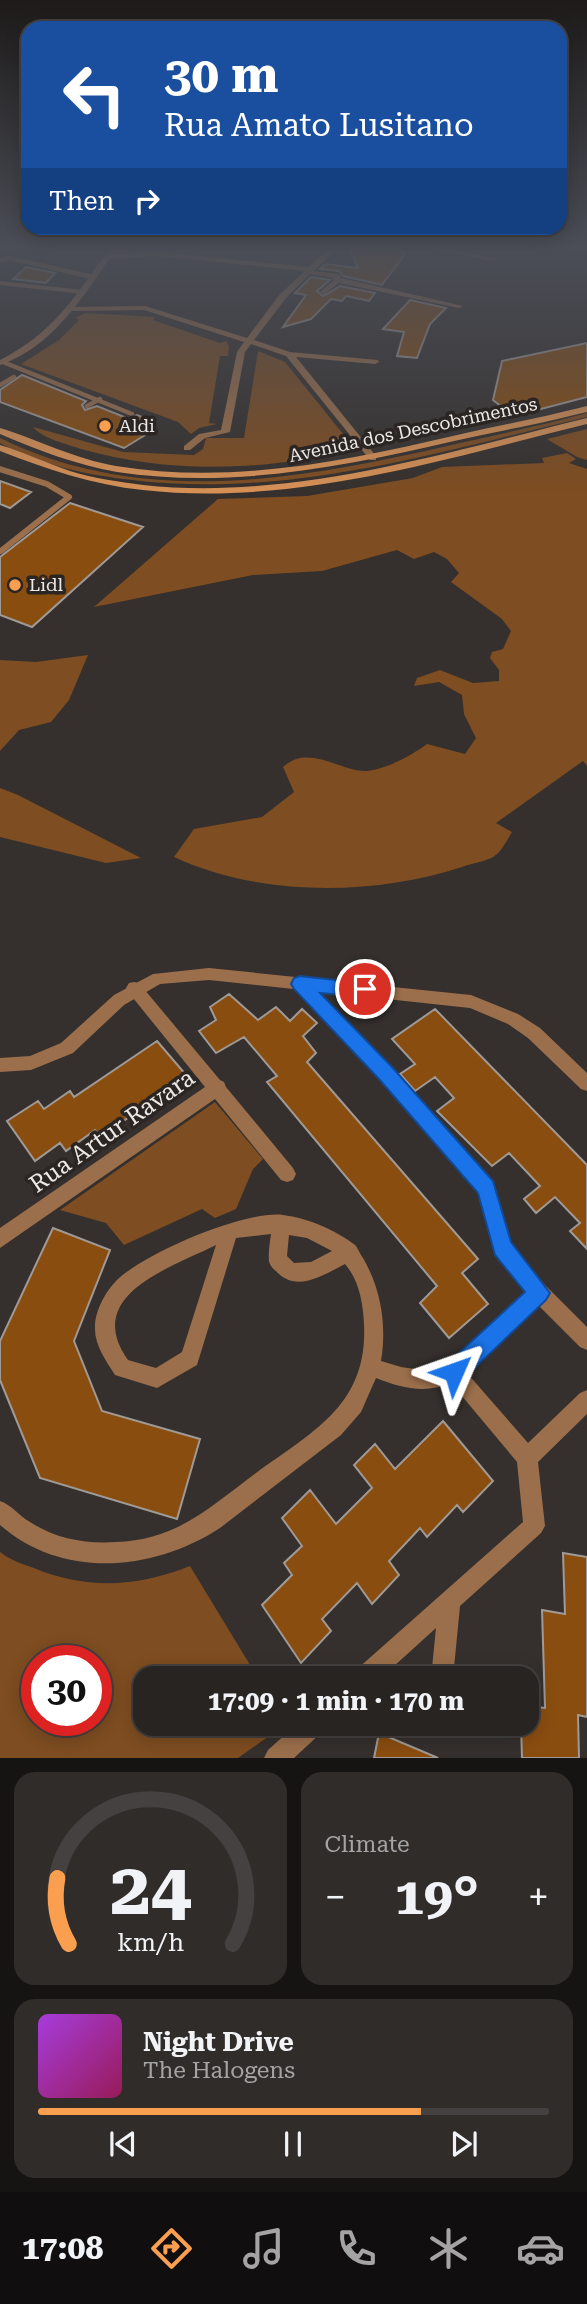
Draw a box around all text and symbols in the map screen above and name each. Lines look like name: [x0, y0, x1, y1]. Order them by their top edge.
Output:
text: 30 m: [164, 47, 279, 104]
icon: left: [49, 49, 140, 140]
text: Rua Amato Lusitano: [164, 106, 474, 144]
icon: right: [128, 182, 166, 220]
text: Then: [49, 186, 114, 216]
street label: Avenida dos Descobrimentos: [287, 393, 539, 466]
place label: Aldi: [119, 415, 155, 436]
marker: Aldi: [97, 418, 113, 434]
place label: Lidl: [29, 574, 63, 595]
marker: Lidl: [7, 577, 23, 593]
pin: [335, 959, 395, 1019]
icon: arrive: [346, 970, 384, 1008]
street label: Rua Artur Ravara: [24, 1064, 200, 1198]
position arrow: [417, 1335, 491, 1409]
speed limit sign: 30: [21, 1645, 112, 1736]
text: 17:09 · 1 min · 170 m: [208, 1686, 464, 1716]
text: Climate: [325, 1831, 410, 1858]
text: 24: [109, 1848, 191, 1933]
text: 19°: [395, 1866, 479, 1927]
text: −: [325, 1875, 346, 1919]
text: +: [528, 1875, 549, 1919]
text: km/h: [117, 1928, 184, 1957]
text: Night Drive: [143, 2027, 294, 2057]
text: The Halogens: [143, 2057, 295, 2084]
icon: previous: [104, 2125, 142, 2163]
icon: pause: [274, 2125, 312, 2163]
icon: next: [445, 2125, 483, 2163]
icon: directions: [147, 2224, 196, 2273]
icon: music: [239, 2224, 288, 2273]
icon: phone: [332, 2224, 381, 2273]
icon: climate: [424, 2224, 473, 2273]
icon: car: [516, 2224, 565, 2273]
text: 17:08: [22, 2229, 103, 2267]

